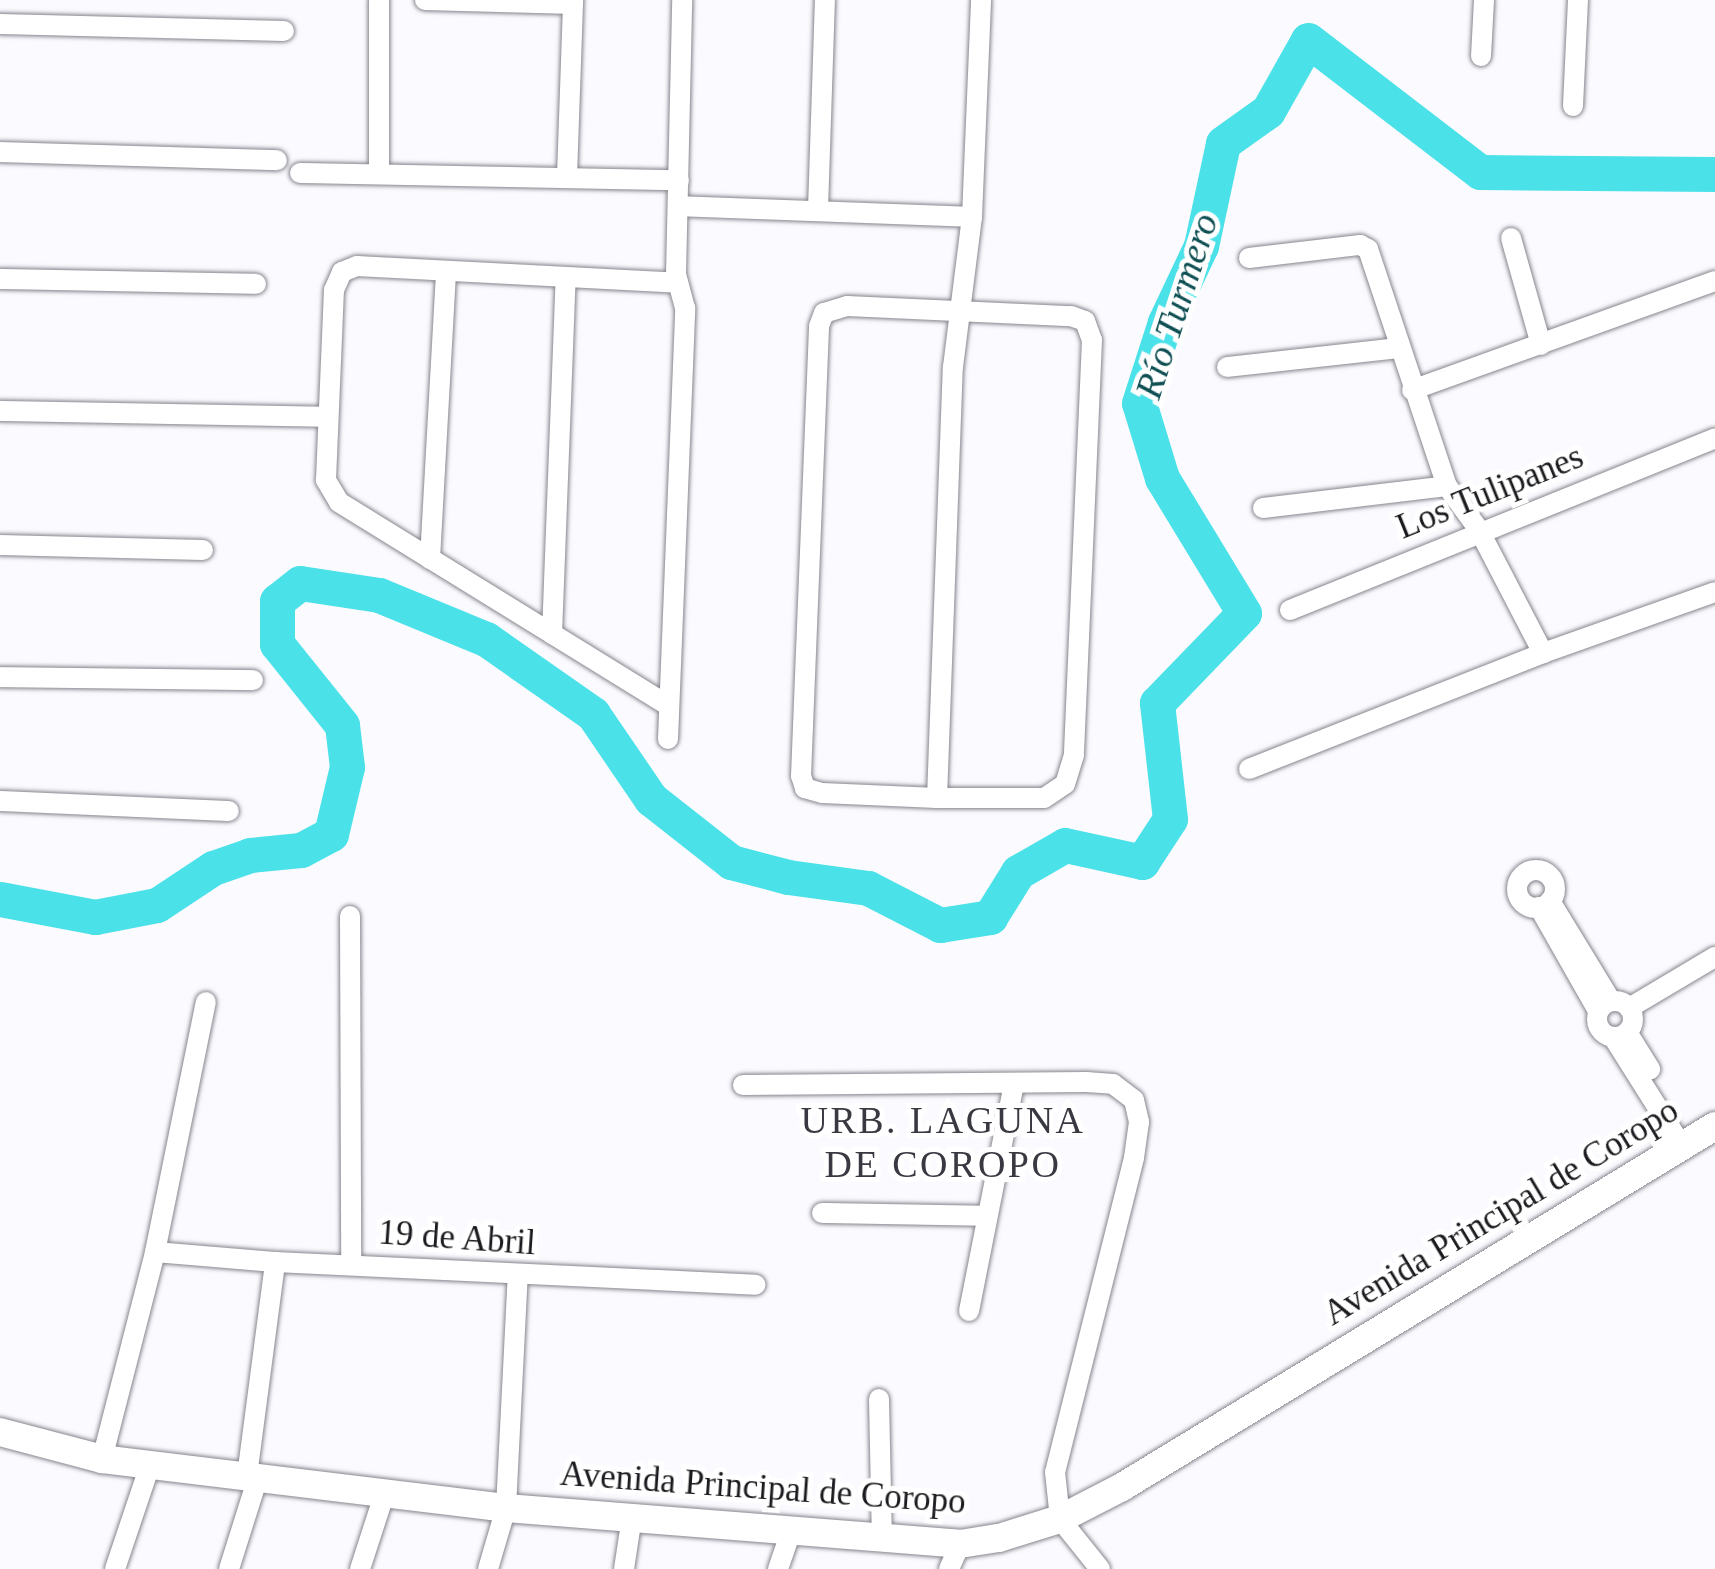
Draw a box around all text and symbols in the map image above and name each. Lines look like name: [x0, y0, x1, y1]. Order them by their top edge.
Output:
water label: Río Turmero: [1126, 208, 1228, 404]
street label: Los Tulipanes: [1390, 435, 1590, 549]
street label: Avenida Principal de Coropo: [1316, 1089, 1686, 1335]
district label: URB. LAGUNA DE COROPO: [800, 1098, 1086, 1188]
street label: 19 de Abril: [376, 1211, 538, 1265]
street label: Avenida Principal de Coropo: [559, 1453, 967, 1523]

